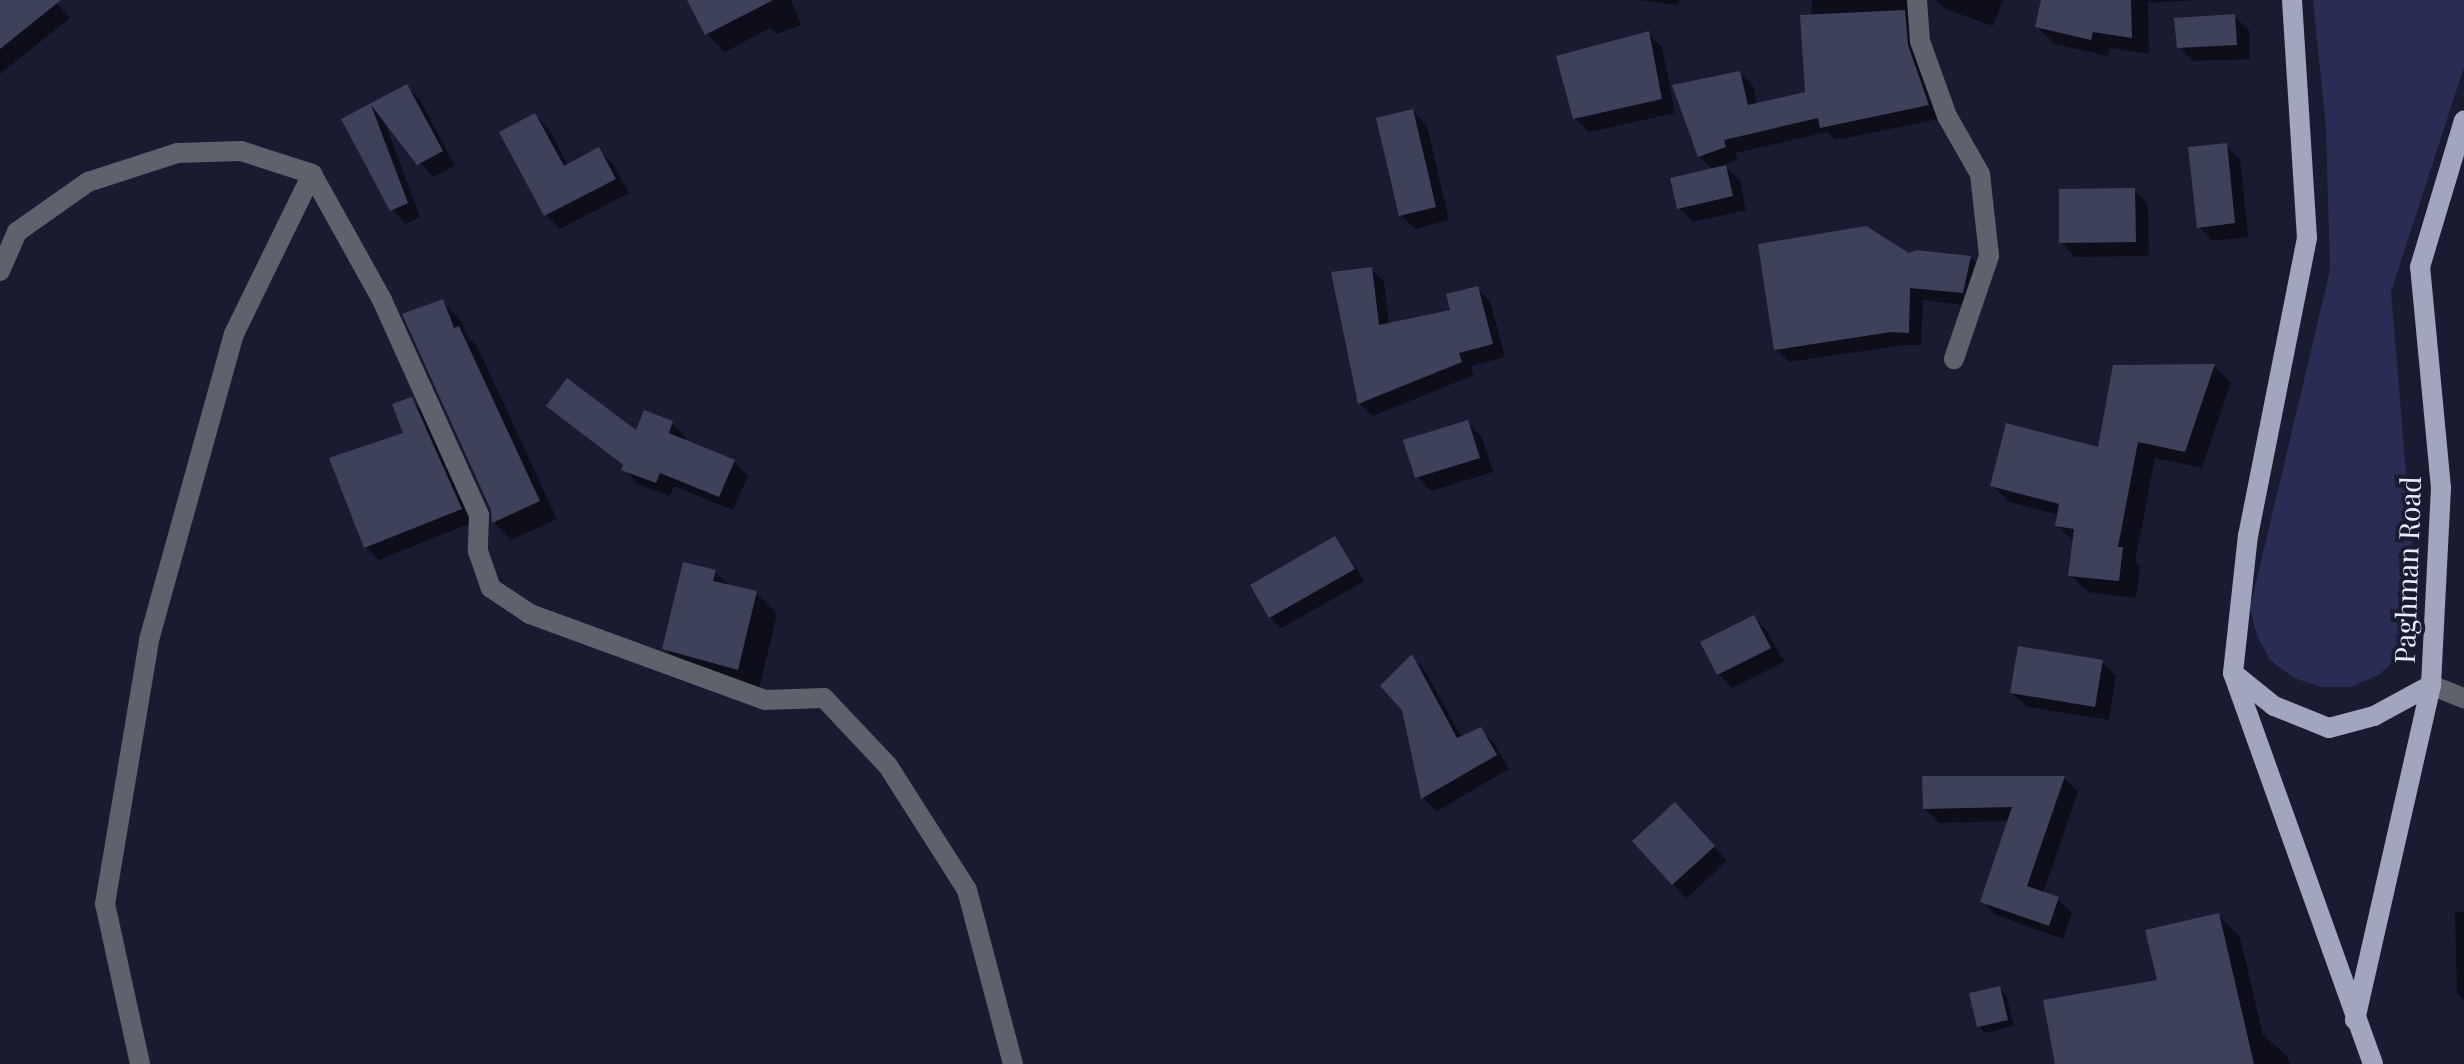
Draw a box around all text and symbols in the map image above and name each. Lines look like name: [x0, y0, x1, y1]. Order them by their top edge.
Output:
street label: Paghman Road: [2387, 476, 2427, 664]

